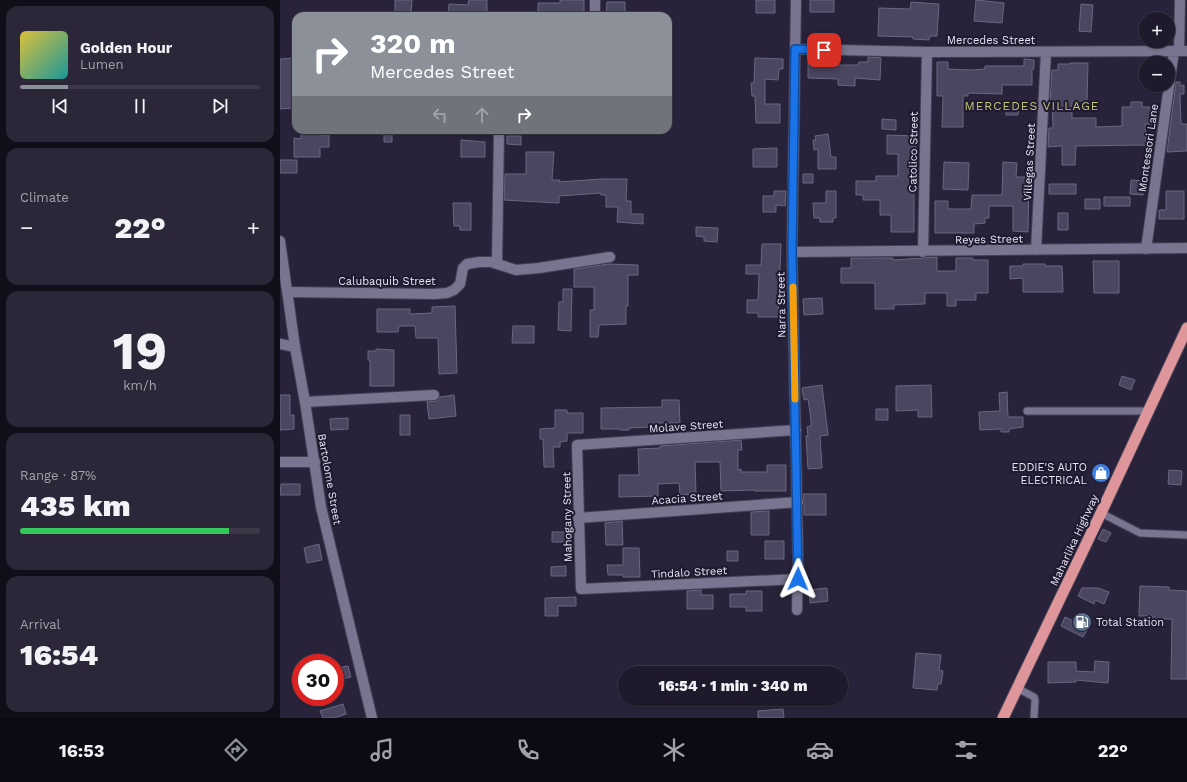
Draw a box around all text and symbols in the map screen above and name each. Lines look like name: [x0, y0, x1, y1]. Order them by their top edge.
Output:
map controls: [1139, 12, 1175, 92]
button: +: [1139, 12, 1175, 48]
text: 320 m: [370, 27, 456, 60]
icon: right: [304, 28, 356, 80]
pin: [807, 33, 841, 67]
street label: Mercedes Street: [947, 34, 1036, 47]
text: Golden Hour: [80, 39, 172, 57]
icon: arrive: [813, 39, 835, 61]
button: −: [1139, 56, 1175, 92]
text: Lumen: [80, 57, 124, 72]
text: Mercedes Street: [370, 61, 515, 82]
icon: previous: [49, 95, 71, 117]
icon: pause: [129, 95, 151, 117]
icon: next: [209, 95, 231, 117]
district label: MERCEDES VILLAGE: [964, 99, 1100, 113]
street label: Montessori Lane: [1136, 103, 1161, 193]
icon: left: [429, 104, 451, 126]
icon: ahead: [471, 104, 493, 126]
icon: right: [513, 104, 535, 126]
street label: Catolico Street: [906, 111, 921, 192]
street label: Villegas Street: [1021, 122, 1038, 201]
text: Climate: [20, 190, 69, 205]
text: 22°: [114, 210, 166, 245]
text: −: [20, 215, 33, 240]
text: +: [247, 215, 260, 240]
street label: Reyes Street: [955, 232, 1023, 247]
street label: Narra Street: [774, 272, 789, 338]
street label: Calubaquib Street: [338, 275, 436, 288]
text: 19: [113, 321, 167, 382]
text: km/h: [123, 378, 157, 393]
street label: Molave Street: [649, 417, 724, 436]
street label: Bartolome Street: [315, 432, 344, 526]
place label: EDDIE'S AUTO ELECTRICAL: [1011, 461, 1087, 487]
shop icon: EDDIE'S AUTO ELECTRICAL: [1090, 462, 1112, 484]
text: Range · 87%: [20, 468, 96, 483]
street label: Mahogany Street: [560, 472, 575, 562]
text: 435 km: [20, 488, 131, 523]
street label: Acacia Street: [651, 489, 724, 507]
street label: Maharlika Highway: [1048, 492, 1101, 588]
position arrow: [777, 558, 819, 600]
street label: Tindalo Street: [651, 564, 728, 581]
fuel station icon: Total Station: [1071, 611, 1093, 633]
place label: Total Station: [1096, 616, 1164, 629]
text: Arrival: [20, 617, 61, 632]
text: 16:54: [20, 637, 98, 672]
speed limit sign: 30: [292, 654, 344, 706]
text: 16:54 · 1 min · 340 m: [658, 677, 808, 695]
icon: directions: [222, 736, 250, 764]
icon: music: [368, 736, 396, 764]
icon: phone: [514, 736, 542, 764]
icon: climate: [660, 736, 688, 764]
icon: car: [806, 736, 834, 764]
icon: filters: [952, 736, 980, 764]
text: 16:53: [59, 740, 104, 761]
text: 22°: [1098, 740, 1128, 761]

